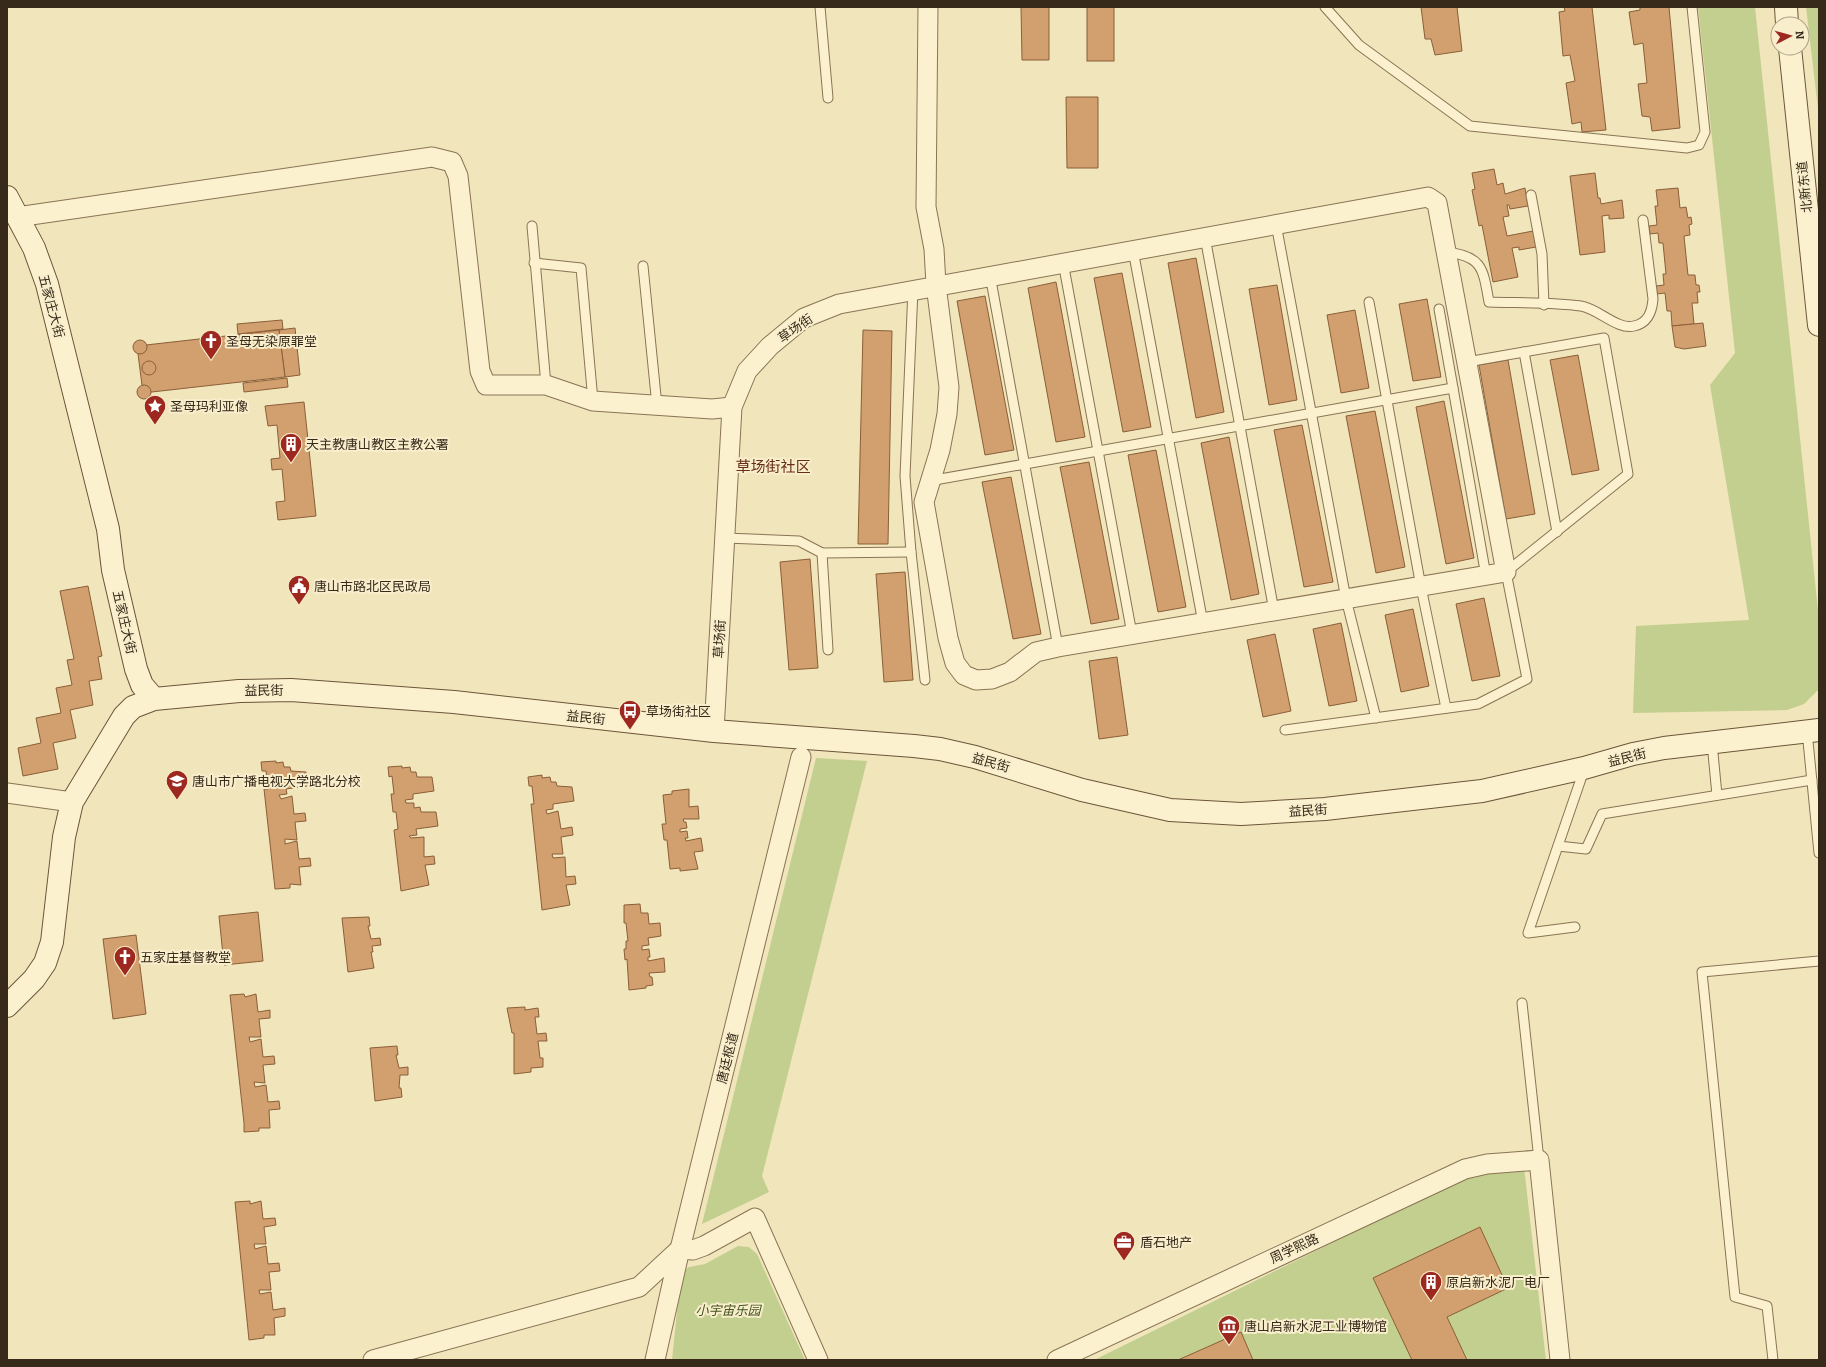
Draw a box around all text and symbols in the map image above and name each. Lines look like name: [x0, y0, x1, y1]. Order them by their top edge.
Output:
north arrow: [1770, 16, 1810, 56]
text: N: [1793, 30, 1806, 40]
street label: 北新东道: [1794, 160, 1815, 214]
street label: 五家庄大街: [36, 273, 67, 339]
street label: 草场街: [775, 311, 816, 346]
church icon: 圣母无染原罪堂: [198, 328, 224, 361]
place label: 圣母无染原罪堂: [226, 334, 317, 349]
place icon: 圣母玛利亚像: [142, 393, 168, 426]
place label: 圣母玛利亚像: [170, 399, 248, 414]
building icon: 天主教唐山教区主教公署: [278, 431, 304, 464]
place label: 天主教唐山教区主教公署: [306, 437, 449, 452]
district label: 草场街社区: [735, 458, 811, 476]
public building icon: 唐山市路北区民政局: [286, 573, 312, 606]
place label: 唐山市路北区民政局: [314, 579, 431, 594]
street label: 五家庄大街: [110, 589, 139, 655]
street label: 草场街: [711, 619, 728, 659]
street label: 益民街: [244, 683, 284, 698]
bus stop icon: 草场街社区: [617, 698, 643, 731]
place label: 草场街社区: [646, 704, 711, 719]
street label: 益民街: [566, 708, 606, 727]
street label: 益民街: [1606, 745, 1648, 769]
street label: 益民街: [970, 750, 1012, 775]
school or university icon: 唐山市广播电视大学路北分校: [164, 768, 190, 801]
place label: 唐山市广播电视大学路北分校: [192, 774, 361, 789]
street label: 益民街: [1288, 802, 1328, 819]
church icon: 五家庄基督教堂: [112, 944, 138, 977]
place label: 五家庄基督教堂: [140, 950, 231, 965]
street label: 唐廷枢道: [714, 1031, 741, 1085]
office icon: 盾石地产: [1111, 1229, 1137, 1262]
street label: 周学熙路: [1267, 1231, 1321, 1266]
place label: 盾石地产: [1140, 1235, 1192, 1250]
building icon: 原启新水泥厂电厂: [1418, 1269, 1444, 1302]
place label: 原启新水泥厂电厂: [1446, 1275, 1550, 1290]
park label: 小宇宙乐园: [695, 1303, 762, 1318]
museum icon: 唐山启新水泥工业博物馆: [1216, 1313, 1242, 1346]
place label: 唐山启新水泥工业博物馆: [1244, 1319, 1387, 1334]

